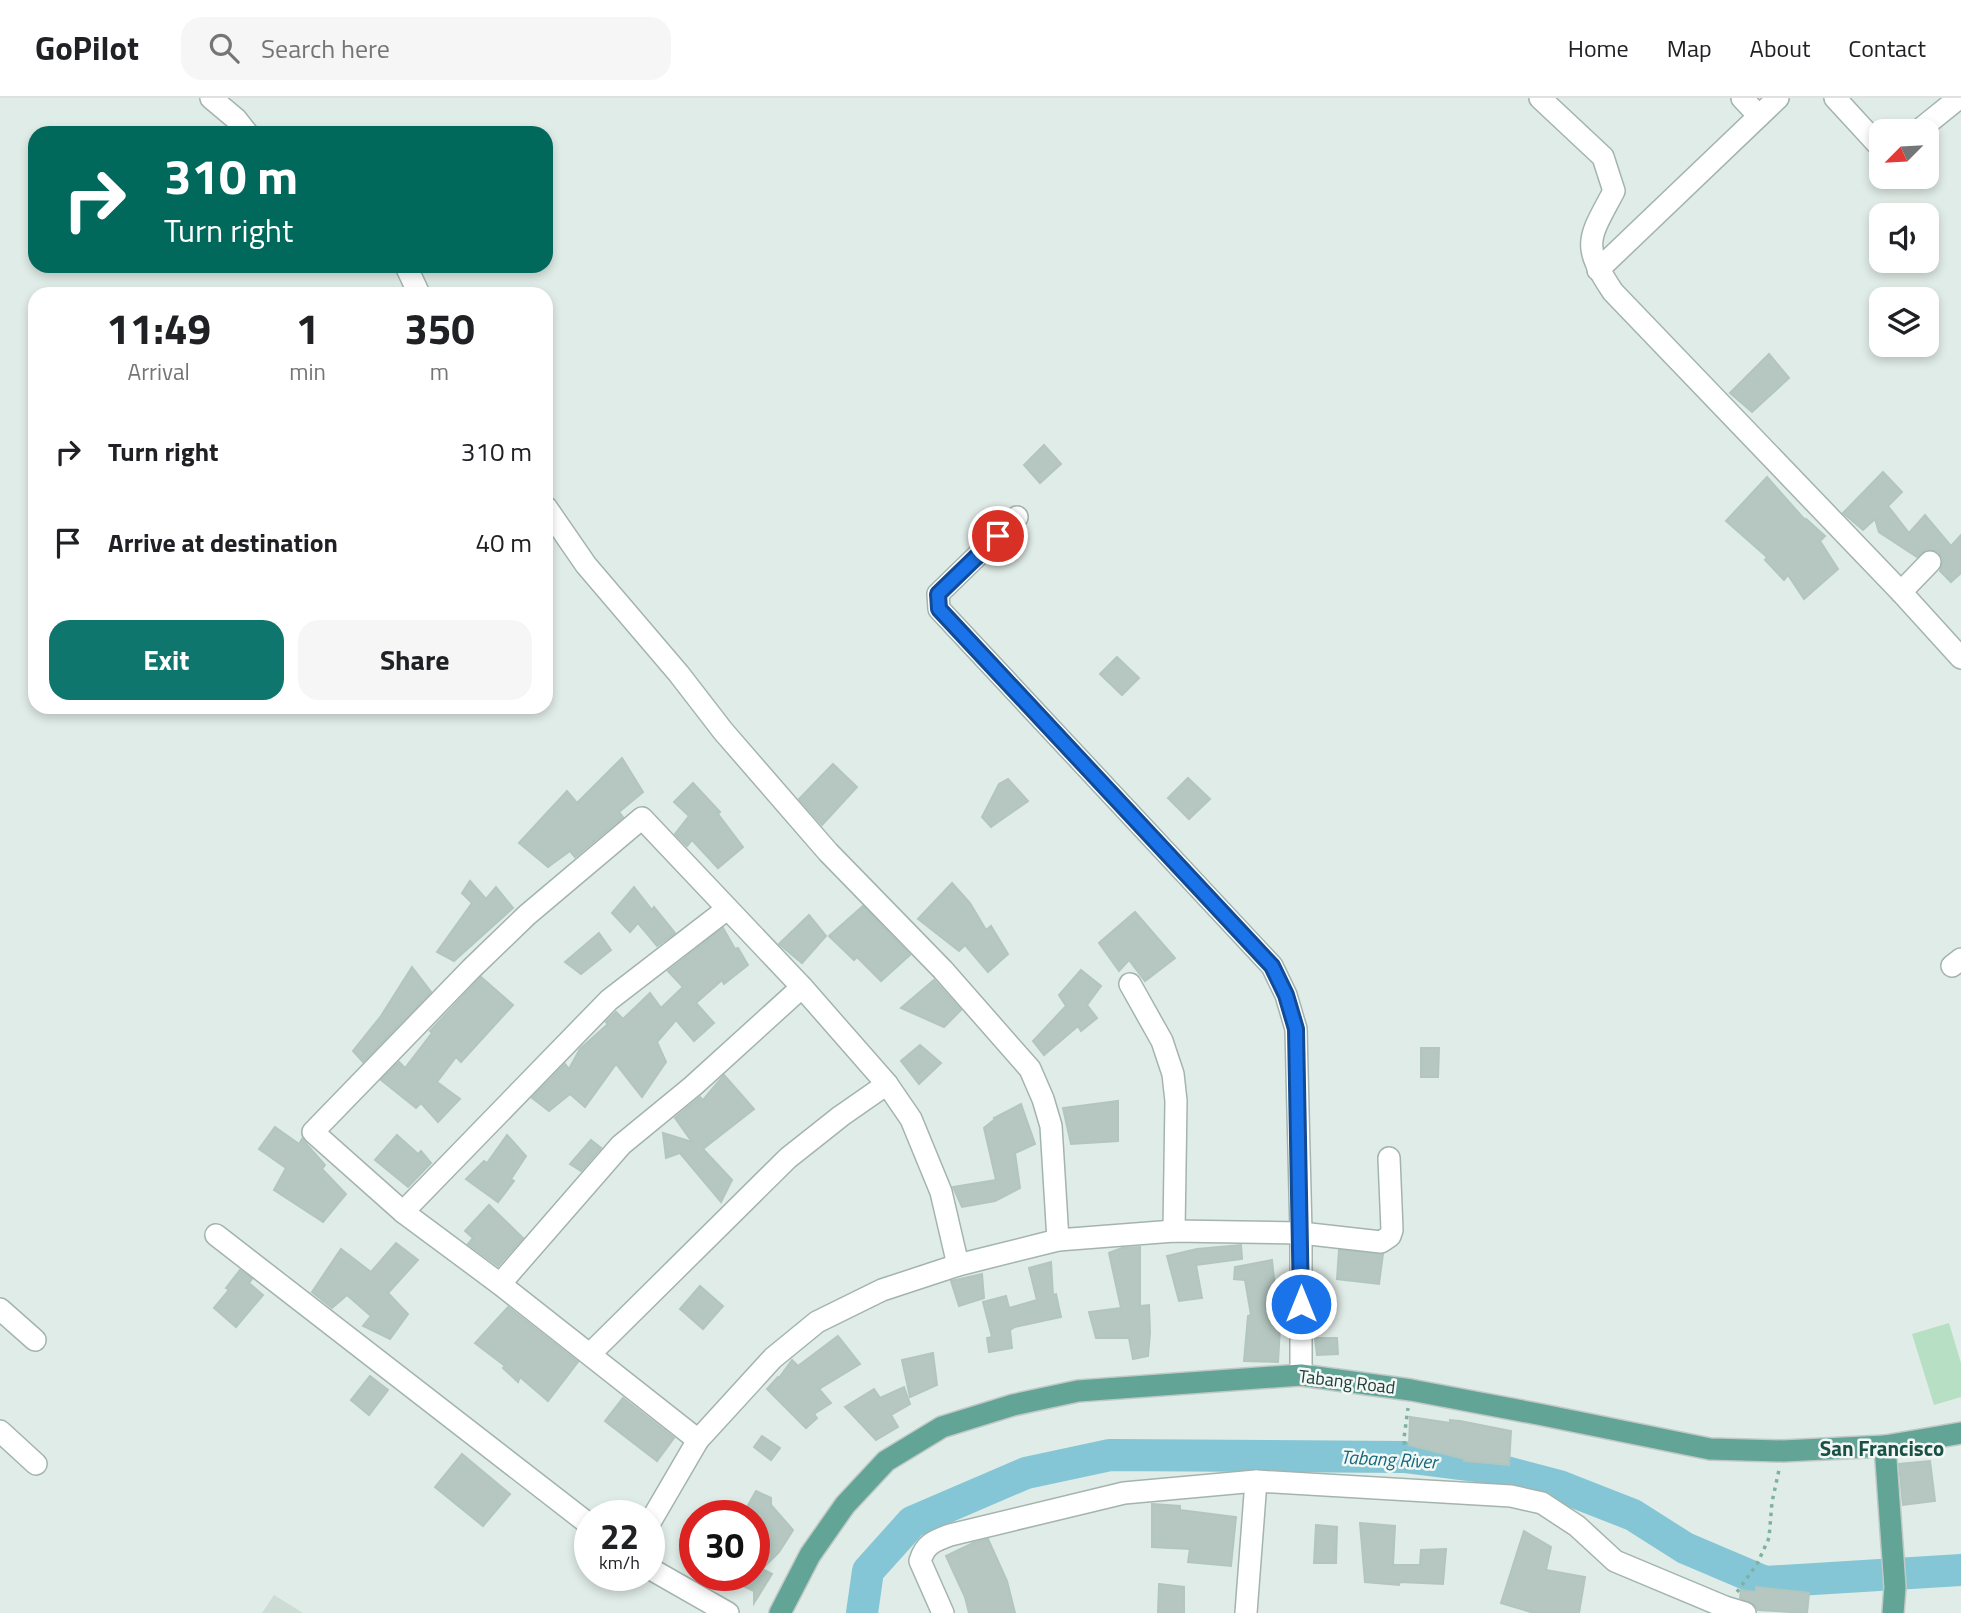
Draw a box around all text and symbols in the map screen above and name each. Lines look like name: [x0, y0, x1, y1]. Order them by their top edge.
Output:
search box: [181, 17, 671, 80]
text: GoPilot: [35, 23, 139, 73]
icon: search: [205, 29, 243, 67]
text: Search here: [261, 29, 390, 68]
text: Home: [1568, 30, 1629, 66]
text: Map: [1667, 30, 1712, 66]
text: About: [1750, 30, 1810, 66]
text: Contact: [1848, 30, 1926, 66]
north arrow: [1869, 119, 1939, 189]
map controls: [1869, 119, 1939, 357]
text: 310 m: [164, 138, 298, 213]
icon: right: [49, 154, 140, 245]
button: sound: [1869, 203, 1939, 273]
text: Turn right: [164, 206, 293, 254]
button: layers: [1869, 287, 1939, 357]
text: 11:49: [106, 296, 211, 360]
text: 1: [296, 296, 319, 360]
text: 350: [404, 296, 475, 360]
text: Arrival: [127, 354, 190, 389]
text: min: [289, 354, 326, 389]
text: m: [430, 354, 449, 389]
text: Turn right: [108, 432, 219, 471]
text: 310 m: [461, 432, 532, 471]
icon: right: [49, 433, 87, 471]
pin: [968, 506, 1028, 566]
icon: arrive: [979, 517, 1017, 555]
text: Arrive at destination: [108, 523, 338, 562]
text: 40 m: [475, 523, 532, 562]
icon: arrive: [49, 524, 87, 562]
button: Exit: [49, 620, 284, 700]
button: Share: [298, 620, 532, 700]
position arrow: [1264, 1267, 1338, 1341]
street label: Tabang Road: [1297, 1362, 1397, 1401]
district label: San Francisco: [1820, 1432, 1944, 1464]
water label: Tabang River: [1340, 1442, 1440, 1476]
speed limit sign: 30: [679, 1500, 770, 1591]
text: 22: [600, 1509, 639, 1563]
text: km/h: [599, 1549, 640, 1576]

